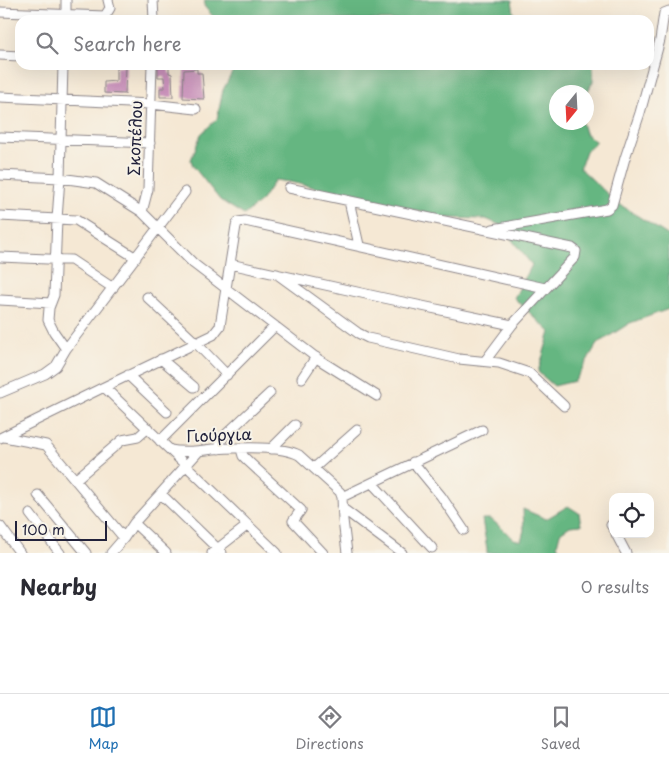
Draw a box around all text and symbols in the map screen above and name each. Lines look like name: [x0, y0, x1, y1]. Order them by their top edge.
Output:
search box: [15, 15, 654, 70]
icon: search: [33, 29, 61, 57]
text: Search here: [73, 29, 182, 57]
north arrow: [549, 85, 594, 130]
street label: Σκοπέλου: [121, 100, 147, 176]
street label: Γιούργια: [186, 421, 253, 447]
map controls: [609, 493, 654, 538]
button: locate: [609, 493, 654, 538]
scale bar: [15, 518, 108, 541]
text: 100 m: [22, 519, 65, 540]
text: Nearby: [20, 570, 97, 602]
text: 0 results: [581, 574, 649, 598]
tab: Map: [89, 703, 118, 754]
tab: Directions: [296, 703, 364, 754]
tab: Saved: [541, 703, 580, 754]

